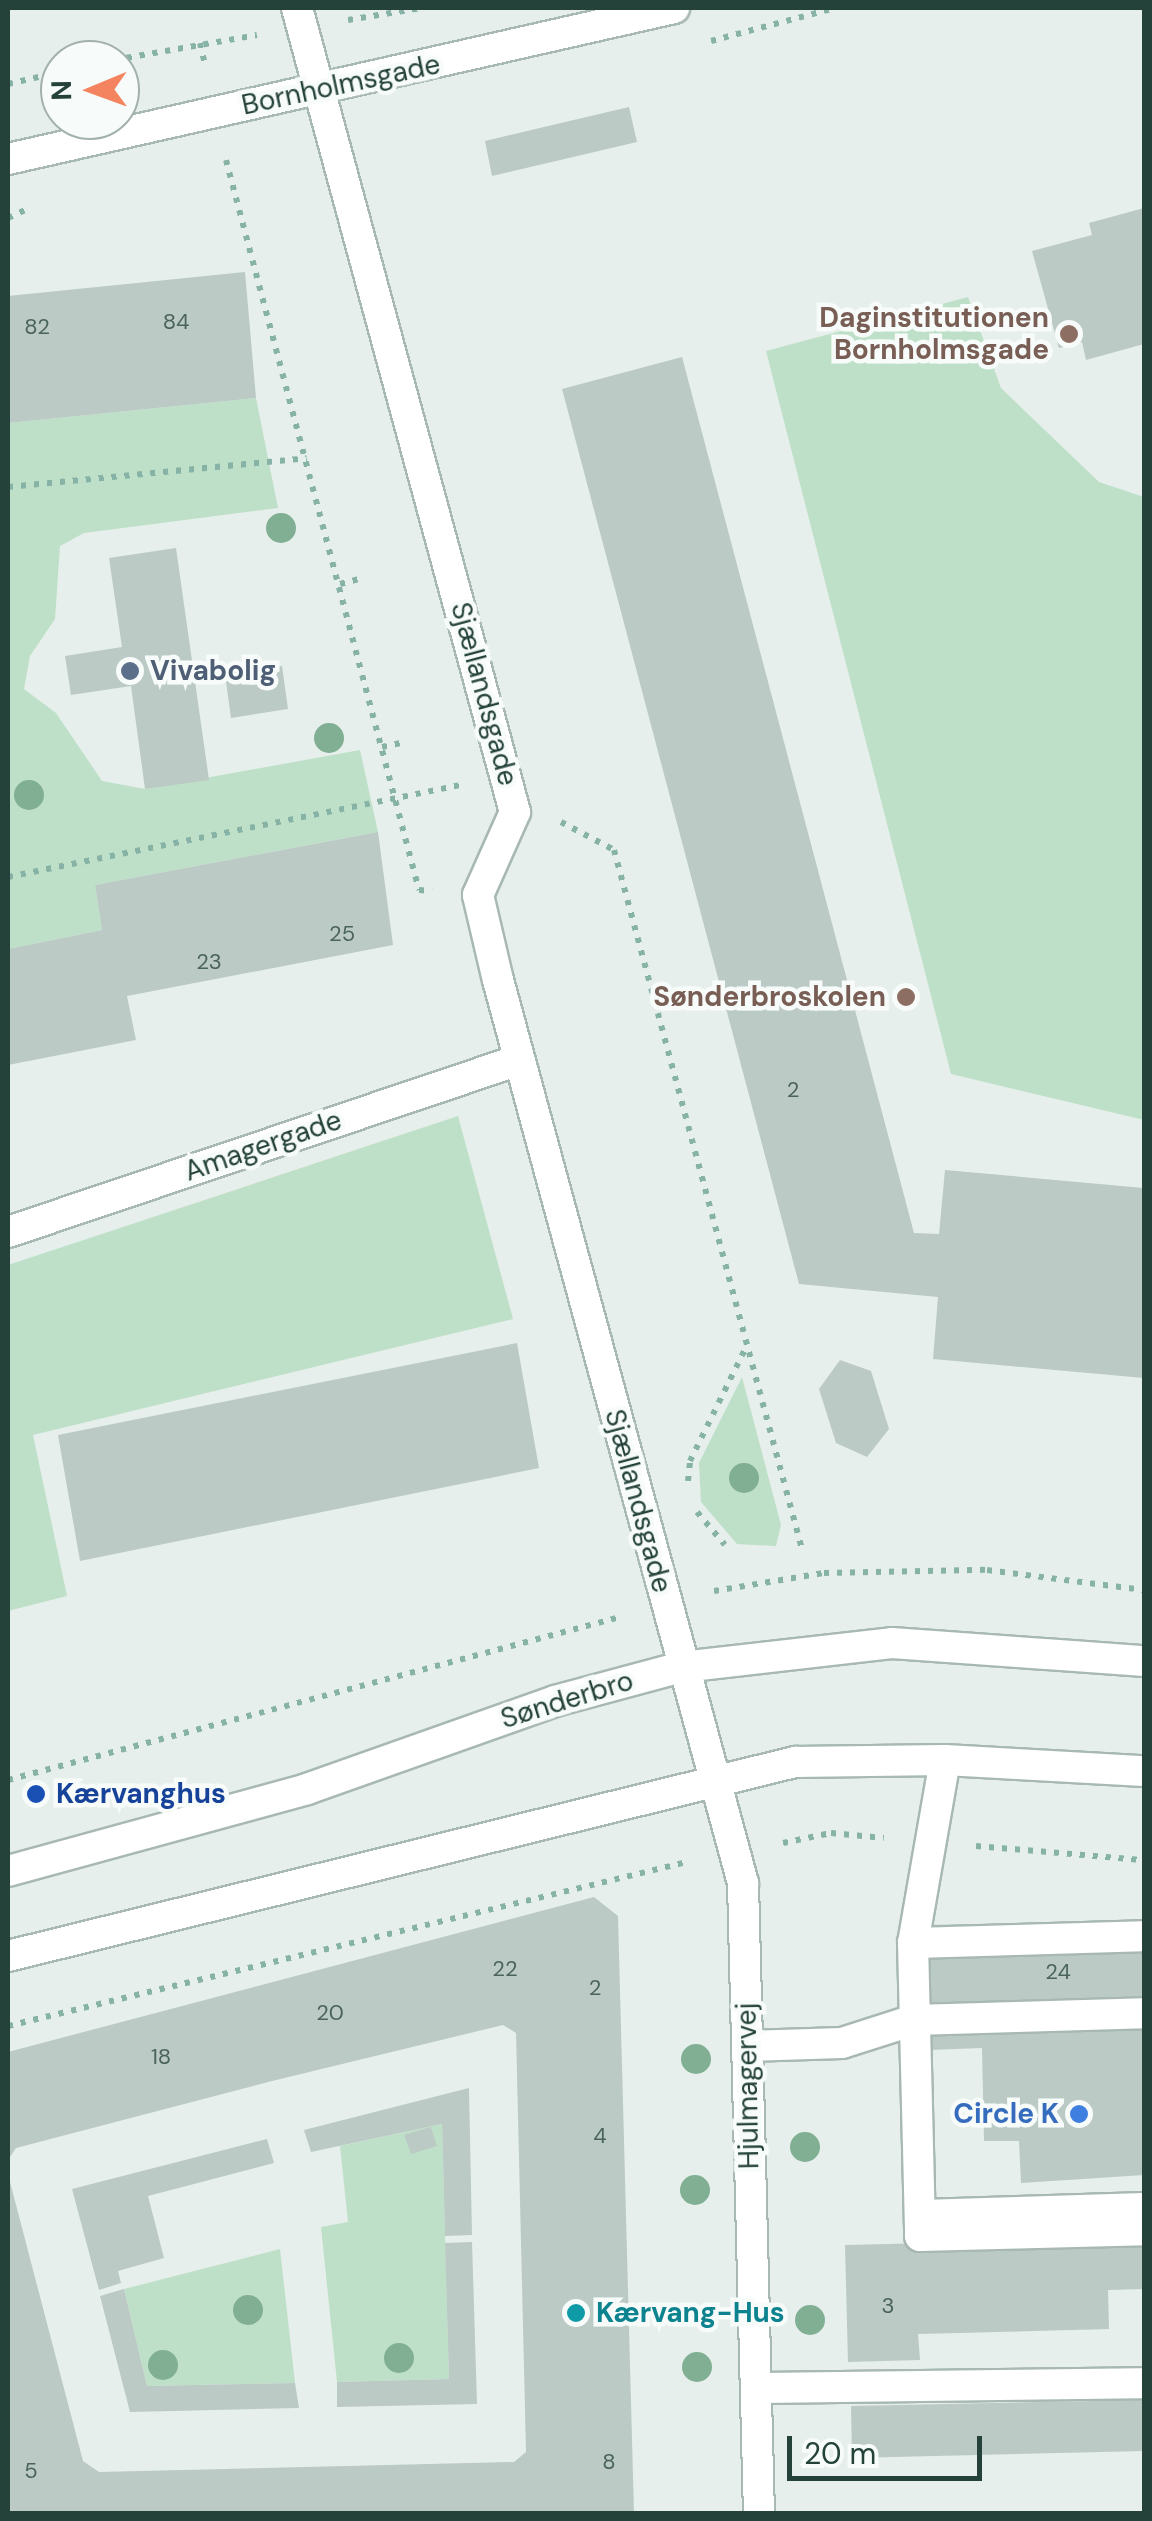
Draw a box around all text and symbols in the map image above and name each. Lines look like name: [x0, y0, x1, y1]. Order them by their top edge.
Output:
north arrow: [40, 40, 140, 140]
street label: Bornholmsgade: [239, 48, 443, 122]
text: N: [43, 80, 80, 101]
place label: Daginstitutionen Bornholmsgade: [819, 301, 1049, 367]
house number: 84: [163, 309, 189, 335]
house number: 82: [24, 314, 50, 340]
marker: Daginstitutionen Bornholmsgade: [1058, 323, 1080, 345]
street label: Sjællandsgade: [443, 599, 525, 789]
place label: Vivabolig: [150, 654, 276, 688]
marker: Vivabolig: [119, 660, 141, 682]
house number: 25: [329, 921, 355, 947]
house number: 23: [196, 949, 222, 975]
place label: Sønderbroskolen: [653, 980, 886, 1014]
marker: Sønderbroskolen: [895, 986, 917, 1008]
house number: 2: [787, 1077, 799, 1103]
street label: Amagergade: [180, 1103, 346, 1189]
street label: Sjællandsgade: [597, 1406, 679, 1596]
street label: Sønderbro: [497, 1664, 637, 1736]
place label: Kærvanghus: [56, 1777, 226, 1811]
marker: Kærvanghus: [25, 1783, 47, 1805]
house number: 22: [492, 1956, 518, 1982]
house number: 24: [1045, 1959, 1071, 1985]
house number: 2: [589, 1975, 601, 2001]
house number: 20: [316, 2000, 344, 2026]
street label: Hjulmagervej: [730, 2003, 766, 2169]
house number: 18: [151, 2044, 171, 2070]
place label: Circle K: [953, 2097, 1059, 2131]
marker: Circle K: [1068, 2103, 1090, 2125]
house number: 4: [593, 2123, 607, 2149]
house number: 3: [881, 2293, 895, 2319]
place label: Kærvang-Hus: [596, 2296, 785, 2330]
marker: Kærvang-Hus: [565, 2302, 587, 2324]
scale bar: [792, 2416, 987, 2478]
text: 20 m: [804, 2434, 876, 2473]
house number: 8: [602, 2449, 616, 2475]
house number: 5: [24, 2458, 38, 2484]

